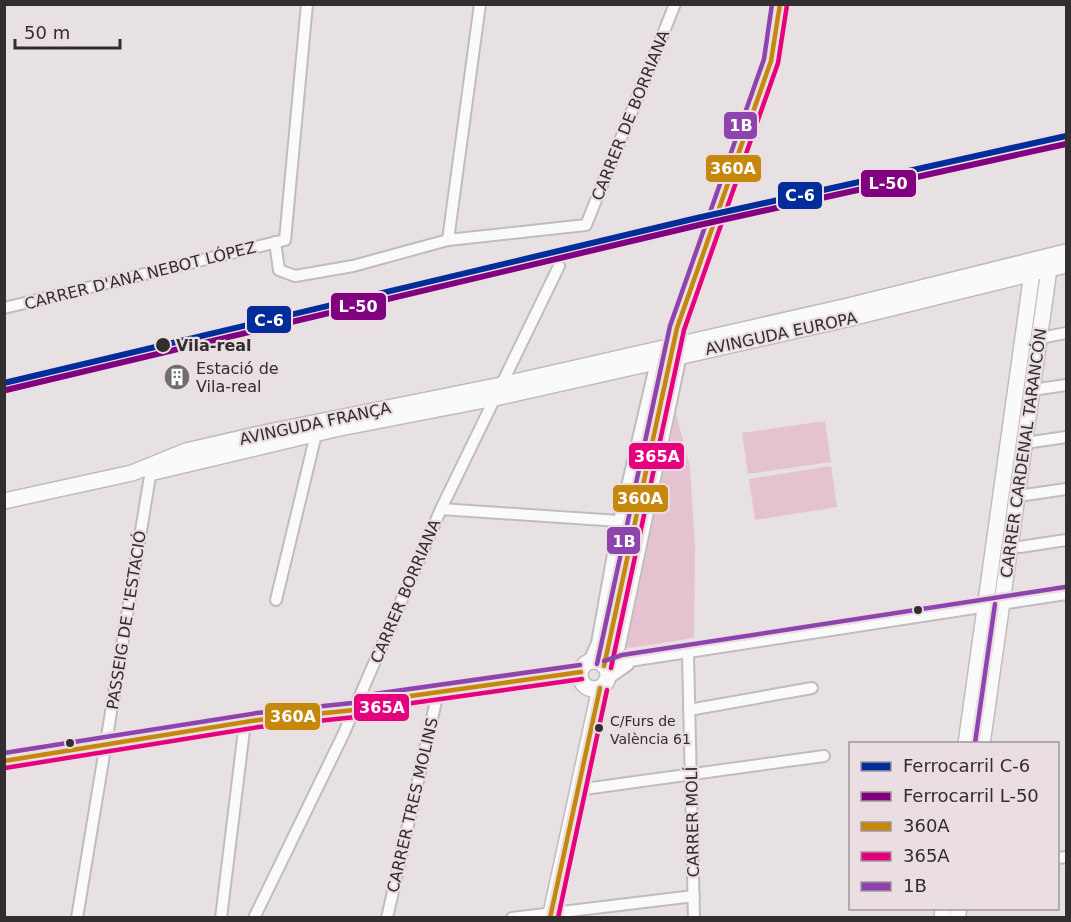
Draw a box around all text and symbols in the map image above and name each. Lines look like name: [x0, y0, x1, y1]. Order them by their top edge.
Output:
scale bar: [15, 12, 120, 50]
text: 50 m: [24, 22, 70, 43]
street label: CARRER DE BORRIANA: [588, 27, 673, 203]
line badge: 1B: [723, 111, 758, 140]
text: 1B: [729, 116, 753, 135]
line badge: 360A: [705, 154, 762, 183]
text: 360A: [710, 159, 757, 178]
line badge: L-50: [860, 169, 917, 198]
text: L-50: [868, 174, 908, 193]
line badge: C-6: [777, 181, 823, 210]
text: C-6: [785, 186, 815, 205]
street label: CARRER D'ANA NEBOT LÓPEZ: [22, 237, 258, 314]
line badge: L-50: [330, 292, 387, 321]
text: L-50: [338, 297, 378, 316]
line badge: C-6: [246, 305, 292, 334]
street label: AVINGUDA EUROPA: [703, 308, 859, 359]
text: C-6: [254, 311, 284, 330]
street label: CARRER CARDENAL TARANCÓN: [997, 327, 1050, 579]
marker: Vila-real: [154, 336, 172, 354]
place label: Vila-real: [176, 336, 252, 355]
place label: Estació de Vila-real: [196, 359, 279, 396]
building icon: Estació de Vila-real: [162, 362, 192, 392]
street label: AVINGUDA FRANÇA: [238, 398, 393, 449]
line badge: 365A: [628, 442, 685, 470]
text: 365A: [634, 447, 681, 466]
line badge: 360A: [612, 484, 669, 513]
text: 360A: [617, 489, 664, 508]
street label: CARRER BORRIANA: [366, 516, 444, 666]
line badge: 1B: [606, 526, 641, 555]
street label: PASSEIG DE L'ESTACIÓ: [103, 529, 150, 711]
text: 1B: [612, 532, 636, 551]
unlabelled marker: [912, 604, 924, 616]
line badge: 365A: [353, 693, 410, 722]
text: 365A: [359, 698, 406, 717]
line badge: 360A: [264, 702, 321, 731]
text: 360A: [270, 707, 317, 726]
place label: C/Furs de València 61: [610, 713, 691, 747]
street label: CARRER TRES MOLINS: [383, 716, 442, 894]
marker: C/Furs de València 61: [593, 722, 605, 734]
unlabelled marker: [64, 737, 76, 749]
legend: [849, 742, 1059, 910]
text: Ferrocarril C-6: [903, 755, 1030, 776]
street label: CARRER MOLÍ: [682, 766, 703, 878]
text: Ferrocarril L-50: [903, 785, 1039, 806]
text: 360A: [903, 815, 950, 836]
text: 365A: [903, 845, 950, 866]
text: 1B: [903, 875, 927, 896]

